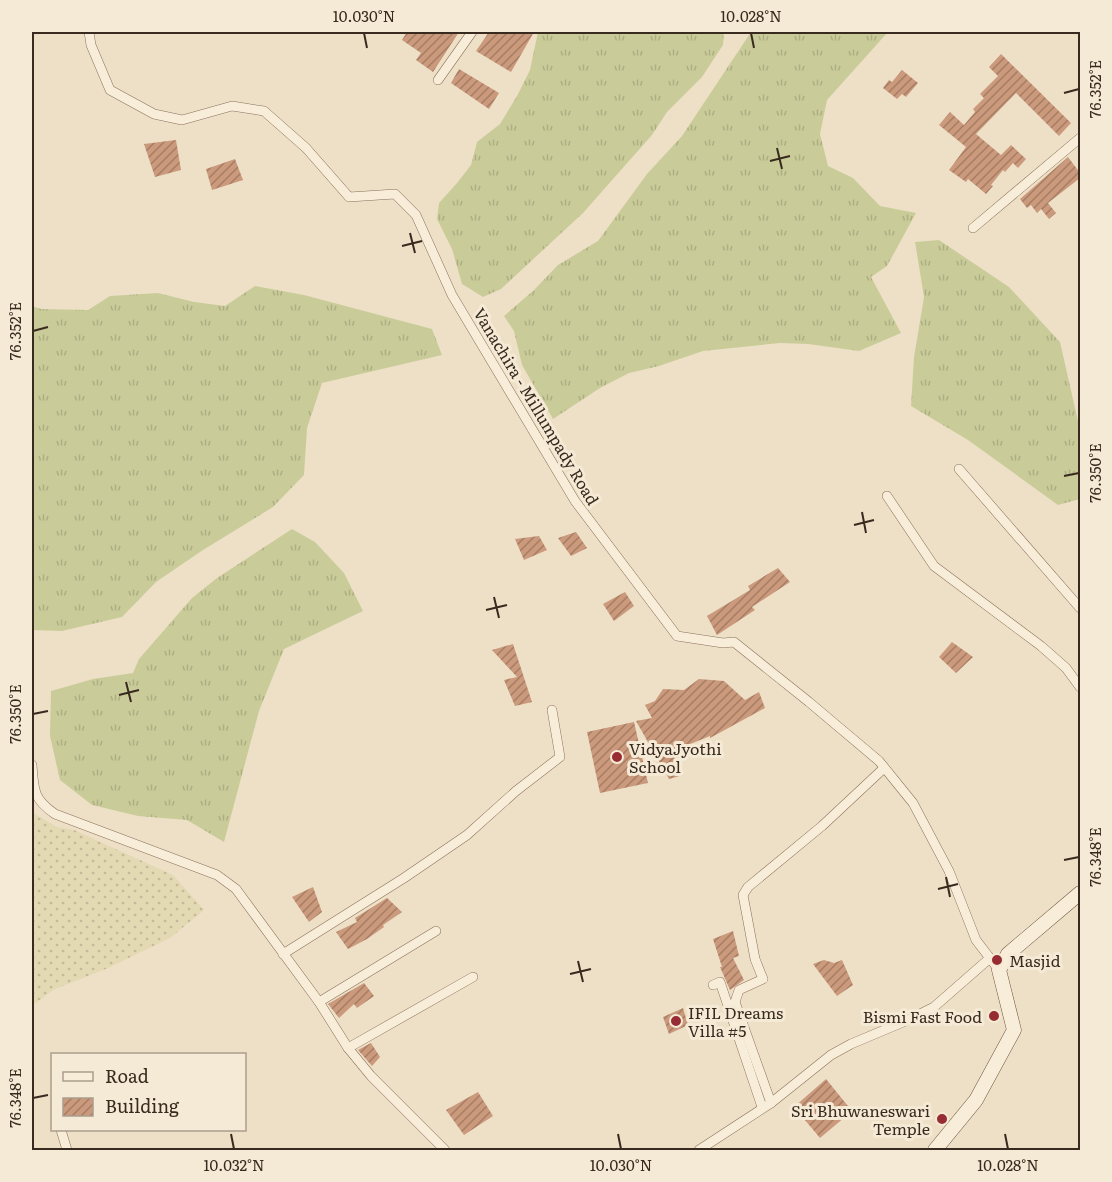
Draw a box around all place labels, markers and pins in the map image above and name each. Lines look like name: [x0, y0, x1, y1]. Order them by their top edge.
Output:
place label: VidyaJyothi School: [629, 736, 722, 778]
marker: VidyaJyothi School: [610, 750, 624, 764]
place label: Masjid: [1009, 948, 1061, 972]
marker: Masjid: [990, 953, 1004, 967]
place label: IFIL Dreams Villa #5: [688, 1000, 783, 1042]
place label: Bismi Fast Food: [863, 1004, 982, 1028]
marker: Bismi Fast Food: [987, 1009, 1001, 1023]
marker: IFIL Dreams Villa #5: [669, 1014, 683, 1028]
place label: Sri Bhuwaneswari Temple: [791, 1098, 930, 1140]
marker: Sri Bhuwaneswari Temple: [935, 1112, 949, 1126]

